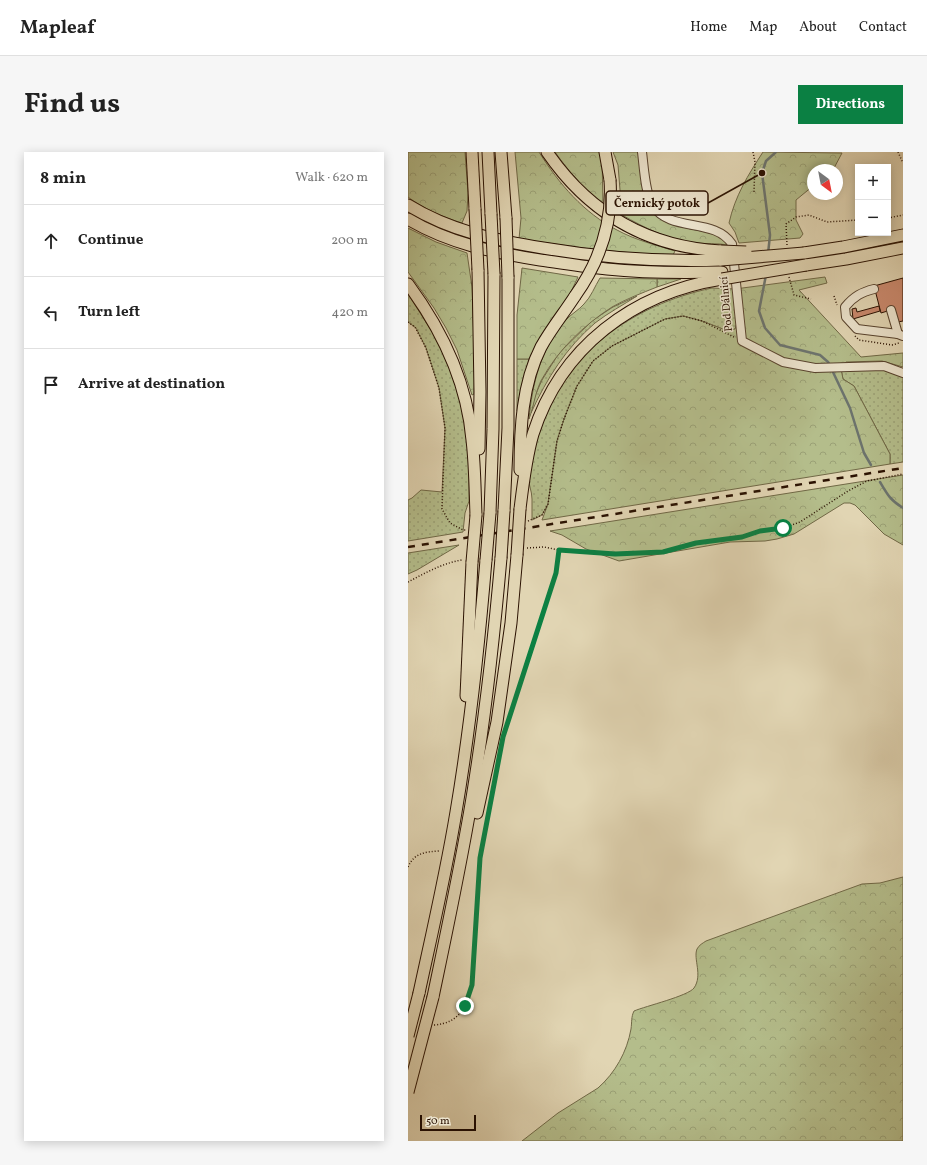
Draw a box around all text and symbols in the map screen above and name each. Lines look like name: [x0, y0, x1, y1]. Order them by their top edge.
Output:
text: Mapleaf: [20, 15, 95, 41]
text: Home: [690, 18, 727, 37]
text: Map: [749, 18, 777, 37]
text: About: [799, 18, 837, 37]
text: Contact: [859, 18, 907, 37]
text: Find us: [24, 85, 120, 124]
button: Directions: [798, 85, 903, 124]
north arrow: [807, 164, 843, 200]
map controls: [855, 164, 891, 236]
button: +: [855, 164, 891, 200]
text: 8 min: [40, 167, 86, 190]
text: Walk · 620 m: [295, 169, 368, 187]
callout: Černický potok: [606, 191, 708, 215]
text: Černický potok: [614, 195, 701, 212]
button: −: [855, 200, 891, 236]
icon: ahead: [40, 230, 62, 252]
text: Continue: [78, 230, 143, 251]
text: 200 m: [331, 232, 368, 250]
street label: Pod Dálnicí: [717, 275, 737, 332]
icon: left: [40, 302, 62, 324]
text: Turn left: [78, 302, 140, 323]
text: 420 m: [331, 304, 368, 322]
icon: arrive: [40, 374, 62, 396]
text: Arrive at destination: [78, 374, 225, 395]
route start: [774, 519, 792, 537]
route end: [456, 997, 474, 1015]
scale bar: [420, 1113, 476, 1132]
text: 50 m: [426, 1114, 450, 1129]

